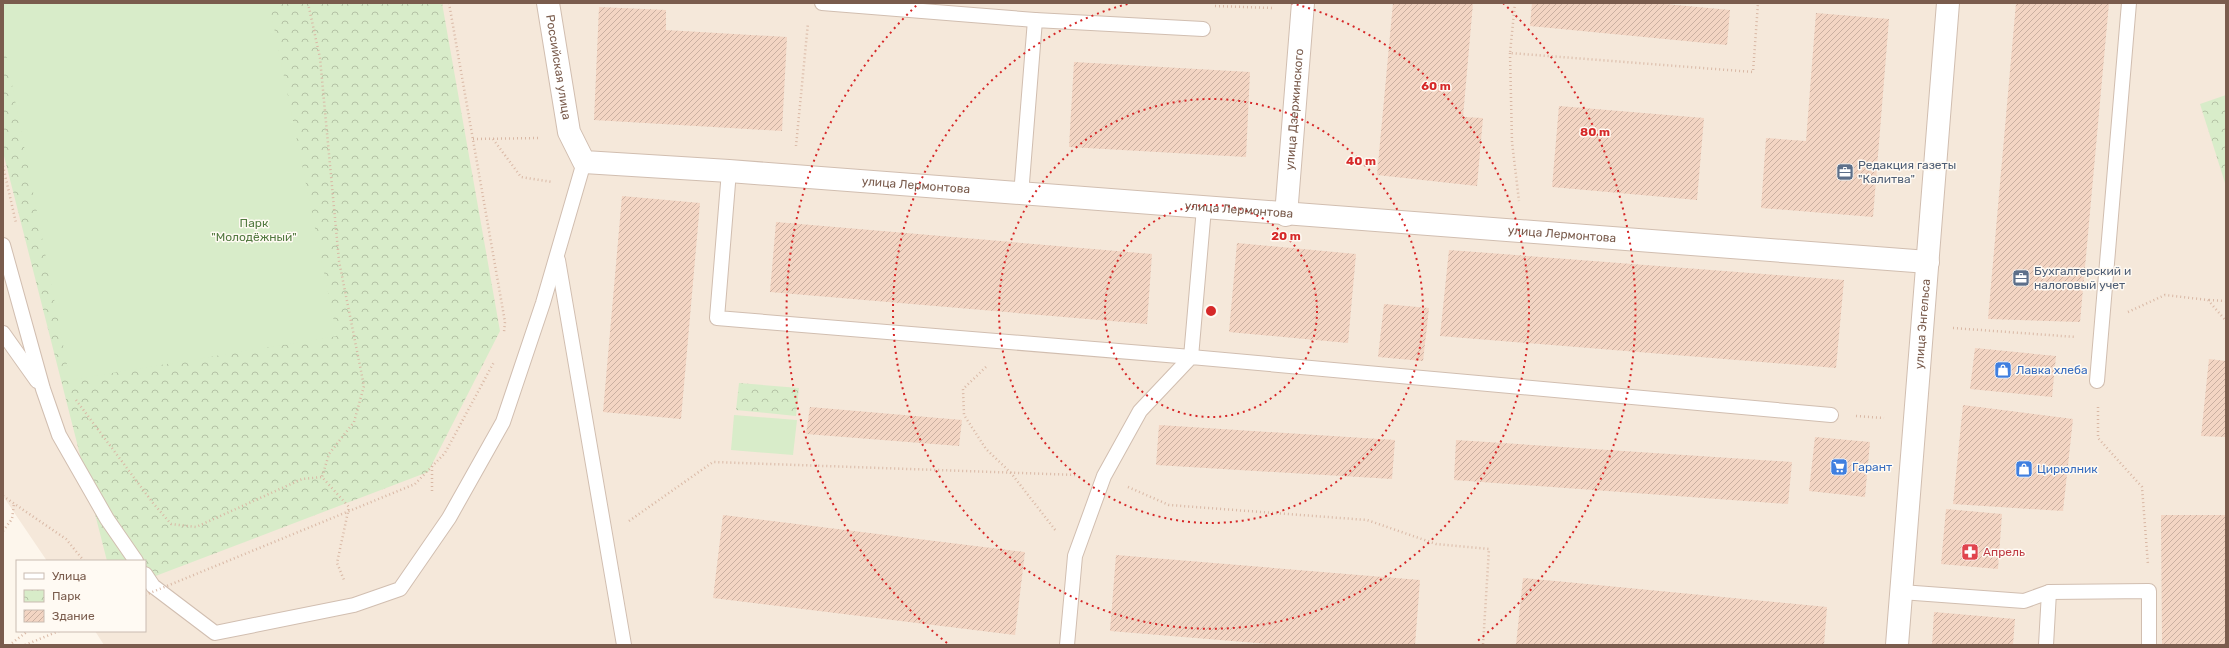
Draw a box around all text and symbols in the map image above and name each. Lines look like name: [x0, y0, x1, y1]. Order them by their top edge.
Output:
street label: Российская улица: [543, 14, 574, 121]
street label: улица Дзержинского: [1283, 48, 1306, 171]
text: 60 m: [1421, 79, 1451, 93]
text: 80 m: [1580, 125, 1610, 139]
text: 40 m: [1346, 154, 1376, 168]
place label: Редакция газеты "Калитва": [1858, 158, 1956, 186]
office icon: Редакция газеты "Калитва": [1835, 162, 1855, 182]
street label: улица Лермонтова: [861, 174, 971, 196]
street label: улица Лермонтова: [1184, 199, 1294, 221]
park label: Парк "Молодёжный": [211, 216, 297, 244]
street label: улица Лермонтова: [1507, 223, 1617, 245]
text: 20 m: [1271, 229, 1301, 243]
place label: Бухгалтерский и налоговый учет: [2034, 264, 2131, 292]
office icon: Бухгалтерский и налоговый учет: [2011, 268, 2031, 288]
street label: улица Энгельса: [1912, 278, 1933, 370]
centre of rings: [1204, 304, 1218, 318]
shop icon: Лавка хлеба: [1993, 360, 2013, 380]
place label: Лавка хлеба: [2016, 363, 2088, 377]
supermarket icon: Гарант: [1829, 457, 1849, 477]
shop icon: Цирюлник: [2014, 459, 2034, 479]
place label: Гарант: [1852, 460, 1892, 474]
place label: Цирюлник: [2037, 462, 2098, 476]
pharmacy icon: Апрель: [1960, 542, 1980, 562]
place label: Апрель: [1983, 545, 2025, 559]
legend: [16, 560, 146, 632]
text: Улица: [52, 569, 86, 583]
text: Парк: [52, 589, 81, 603]
text: Здание: [52, 609, 95, 623]

